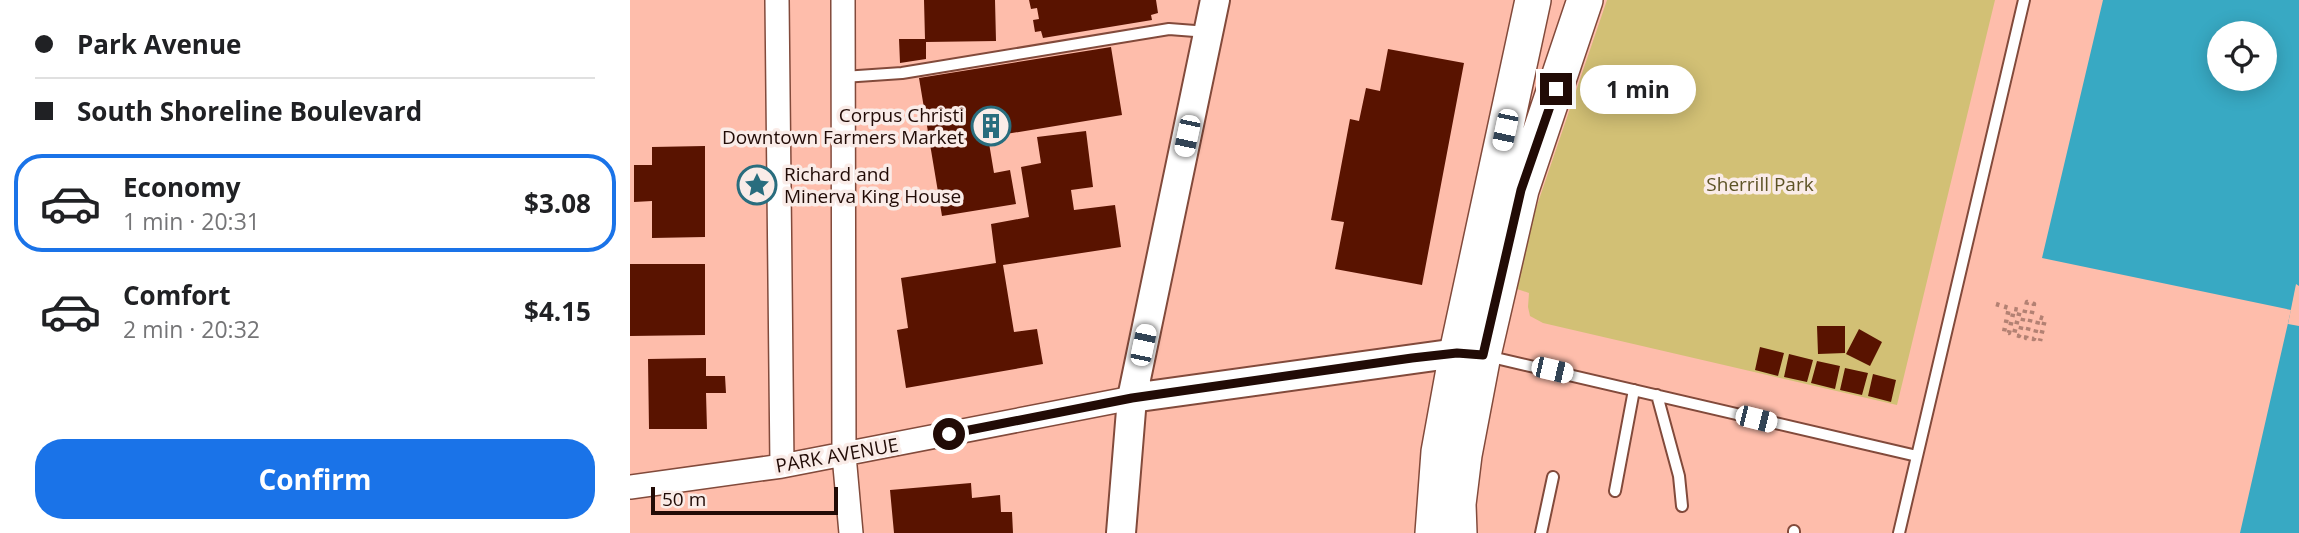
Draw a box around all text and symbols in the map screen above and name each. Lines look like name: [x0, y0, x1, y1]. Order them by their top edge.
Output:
map controls: [2207, 21, 2277, 91]
button: locate: [2207, 21, 2277, 91]
text: Park Avenue: [77, 26, 241, 62]
callout: 1 min: [1580, 64, 1696, 114]
route end: [1540, 73, 1572, 105]
text: 1 min: [1606, 73, 1670, 105]
text: South Shoreline Boulevard: [77, 93, 422, 129]
place label: Corpus Christi Downtown Farmers Market: [722, 102, 964, 150]
building icon: Corpus Christi Downtown Farmers Market: [970, 105, 1012, 147]
car: [1491, 107, 1520, 153]
car: [1173, 113, 1202, 159]
place label: Richard and Minerva King House: [784, 161, 961, 209]
place icon: Richard and Minerva King House: [736, 164, 778, 206]
text: Economy: [123, 169, 241, 205]
park label: Sherrill Park: [1706, 171, 1814, 197]
icon: car: [39, 172, 102, 235]
text: $3.08: [524, 185, 591, 221]
text: 1 min · 20:31: [123, 205, 260, 237]
text: Comfort: [123, 277, 230, 313]
icon: car: [39, 280, 102, 343]
text: $4.15: [524, 293, 591, 329]
text: 2 min · 20:32: [123, 313, 260, 345]
car: [1129, 322, 1158, 368]
car: [1530, 355, 1575, 385]
car: [1734, 404, 1779, 434]
route start: [933, 418, 965, 450]
street label: PARK AVENUE: [774, 431, 900, 479]
button: Confirm: [35, 439, 595, 519]
scale bar: [651, 484, 838, 516]
text: 50 m: [662, 486, 706, 512]

